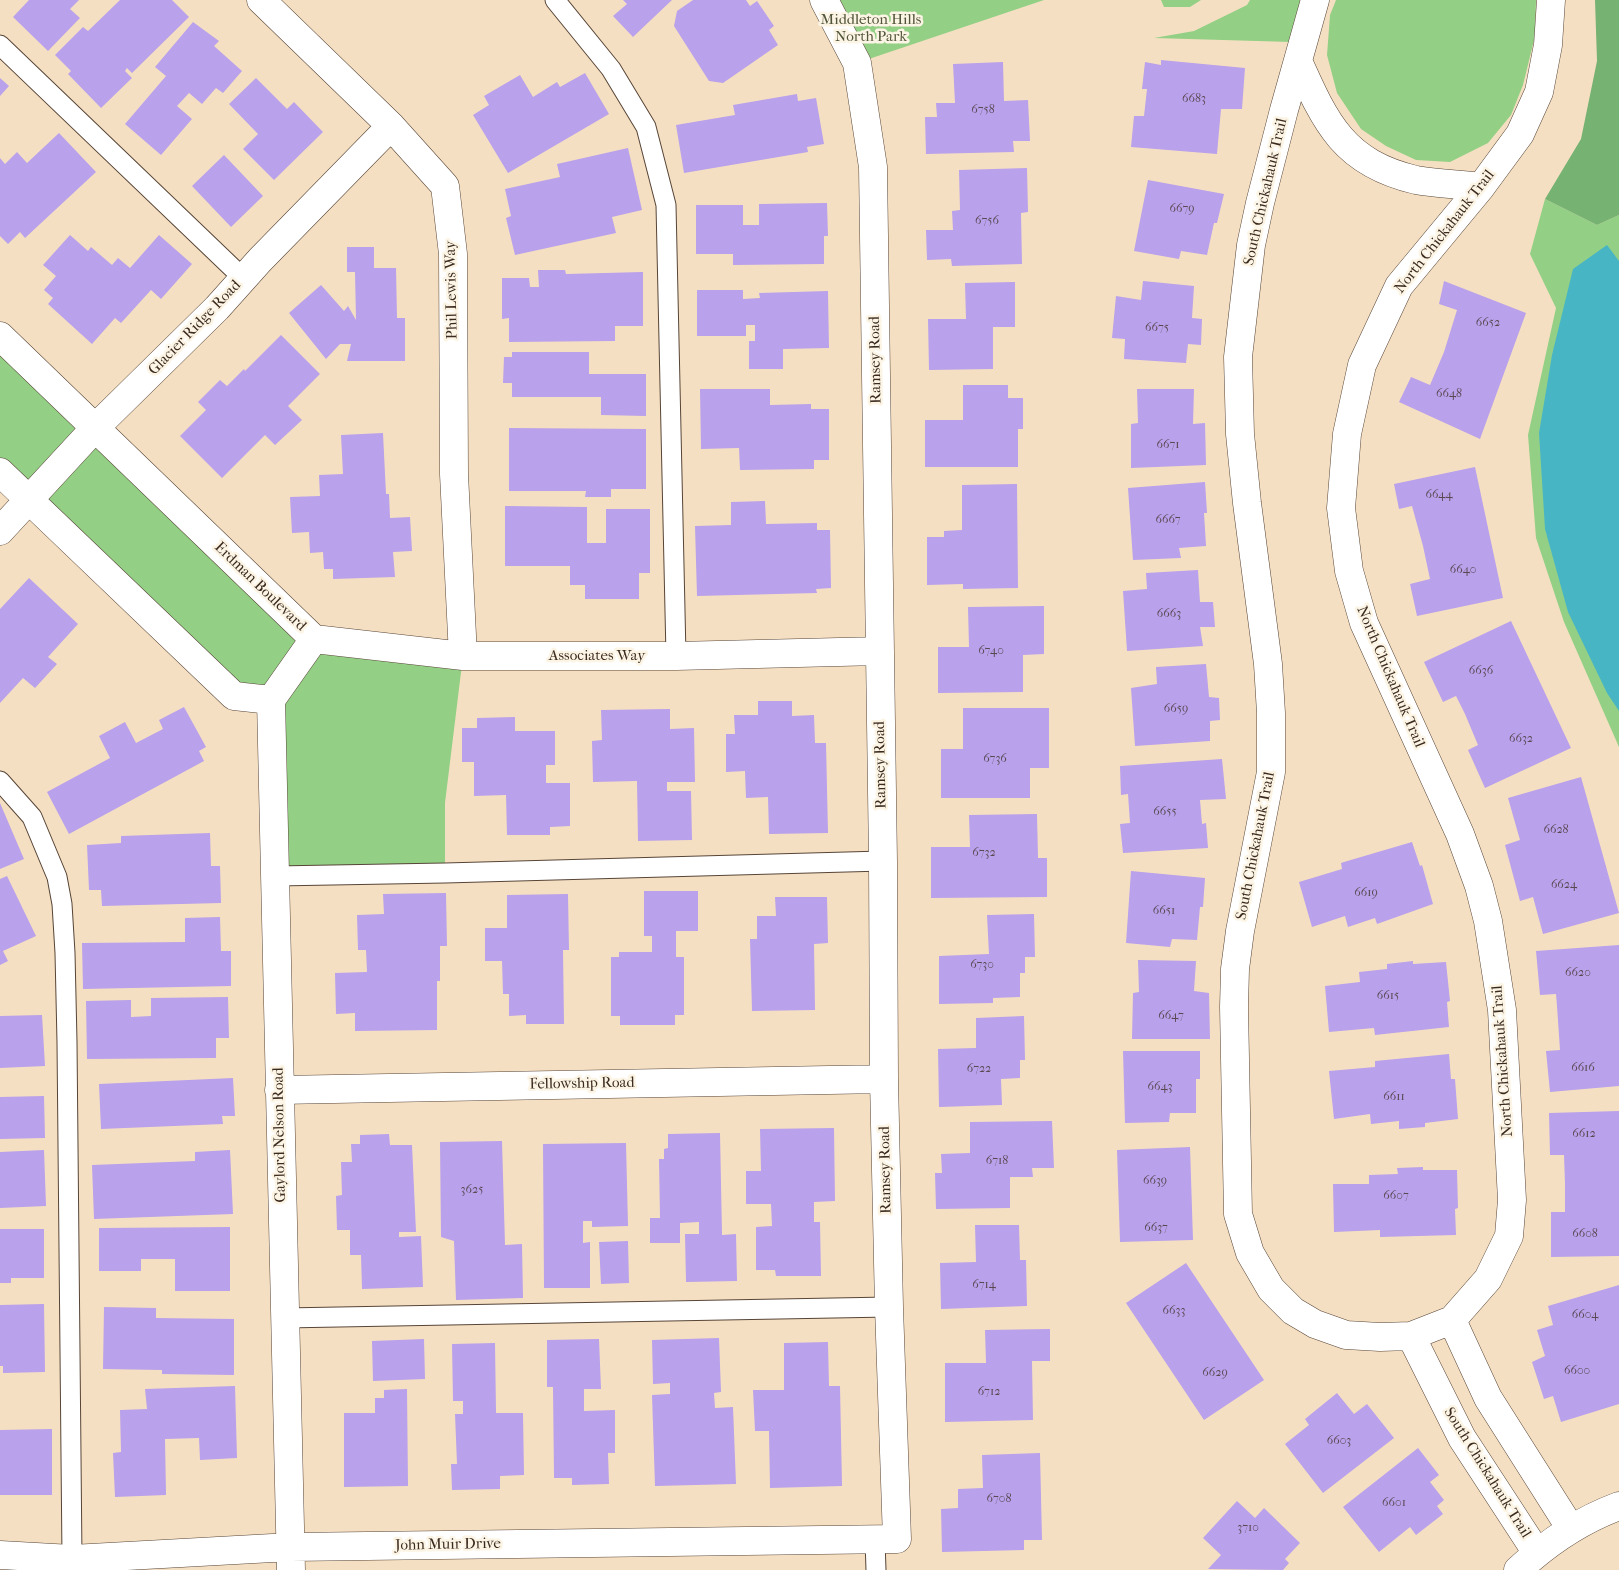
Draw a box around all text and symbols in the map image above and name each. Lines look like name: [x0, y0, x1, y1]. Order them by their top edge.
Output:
park label: Middleton Hills North Park: [821, 11, 921, 46]
house number: 6683: [1182, 92, 1206, 106]
house number: 6758: [971, 103, 995, 117]
street label: South Chickahauk Trail: [1240, 117, 1292, 267]
street label: North Chickahauk Trail: [1391, 167, 1499, 297]
house number: 6679: [1170, 202, 1194, 216]
house number: 6756: [975, 214, 999, 228]
street label: Phil Lewis Way: [442, 241, 462, 339]
street label: Glacier Ridge Road: [145, 277, 245, 379]
street label: Ramsey Road: [866, 316, 886, 404]
house number: 6652: [1476, 316, 1500, 330]
house number: 6675: [1145, 321, 1169, 335]
house number: 6648: [1436, 387, 1462, 401]
house number: 6671: [1157, 438, 1179, 452]
house number: 6644: [1425, 488, 1453, 502]
house number: 6667: [1155, 513, 1181, 527]
street label: Erdman Boulevard: [210, 539, 310, 635]
house number: 6640: [1450, 563, 1476, 577]
street label: North Chickahauk Trail: [1352, 604, 1428, 750]
house number: 6663: [1157, 607, 1181, 621]
house number: 6740: [978, 644, 1004, 658]
street label: Associates Way: [549, 647, 645, 665]
house number: 6636: [1469, 664, 1493, 678]
house number: 6659: [1164, 702, 1188, 716]
street label: Ramsey Road: [871, 721, 891, 809]
house number: 6632: [1509, 732, 1533, 746]
house number: 6736: [983, 752, 1007, 766]
street label: South Chickahauk Trail: [1233, 770, 1279, 922]
house number: 6655: [1153, 805, 1177, 819]
house number: 6628: [1543, 823, 1569, 837]
house number: 6732: [972, 846, 996, 860]
house number: 6624: [1551, 878, 1577, 892]
house number: 6619: [1354, 886, 1378, 900]
house number: 6651: [1153, 904, 1175, 918]
house number: 6730: [970, 958, 994, 972]
house number: 6620: [1565, 966, 1591, 980]
street label: North Chickahauk Trail: [1489, 985, 1517, 1137]
house number: 6615: [1377, 989, 1399, 1003]
house number: 6647: [1158, 1009, 1184, 1023]
house number: 6616: [1571, 1061, 1595, 1075]
house number: 6722: [967, 1062, 991, 1076]
street label: Gaylord Nelson Road: [270, 1067, 290, 1203]
street label: Fellowship Road: [529, 1074, 635, 1094]
house number: 6643: [1148, 1080, 1172, 1094]
house number: 6611: [1383, 1090, 1405, 1104]
street label: Ramsey Road: [876, 1126, 896, 1214]
house number: 6612: [1572, 1127, 1596, 1141]
house number: 6718: [986, 1154, 1008, 1168]
house number: 6639: [1143, 1174, 1167, 1188]
house number: 3625: [461, 1183, 483, 1197]
house number: 6607: [1383, 1189, 1409, 1203]
house number: 6637: [1144, 1221, 1168, 1235]
house number: 6608: [1572, 1227, 1598, 1241]
house number: 6714: [972, 1278, 996, 1292]
house number: 6633: [1163, 1304, 1185, 1318]
house number: 6604: [1572, 1308, 1598, 1322]
house number: 6600: [1564, 1364, 1590, 1378]
house number: 6629: [1202, 1366, 1228, 1380]
house number: 6712: [978, 1385, 1000, 1399]
street label: South Chickahauk Trail: [1440, 1404, 1534, 1542]
house number: 6603: [1327, 1434, 1351, 1448]
house number: 6708: [987, 1492, 1011, 1506]
house number: 6601: [1382, 1496, 1406, 1510]
house number: 3710: [1237, 1521, 1259, 1535]
street label: John Muir Drive: [395, 1535, 501, 1555]

